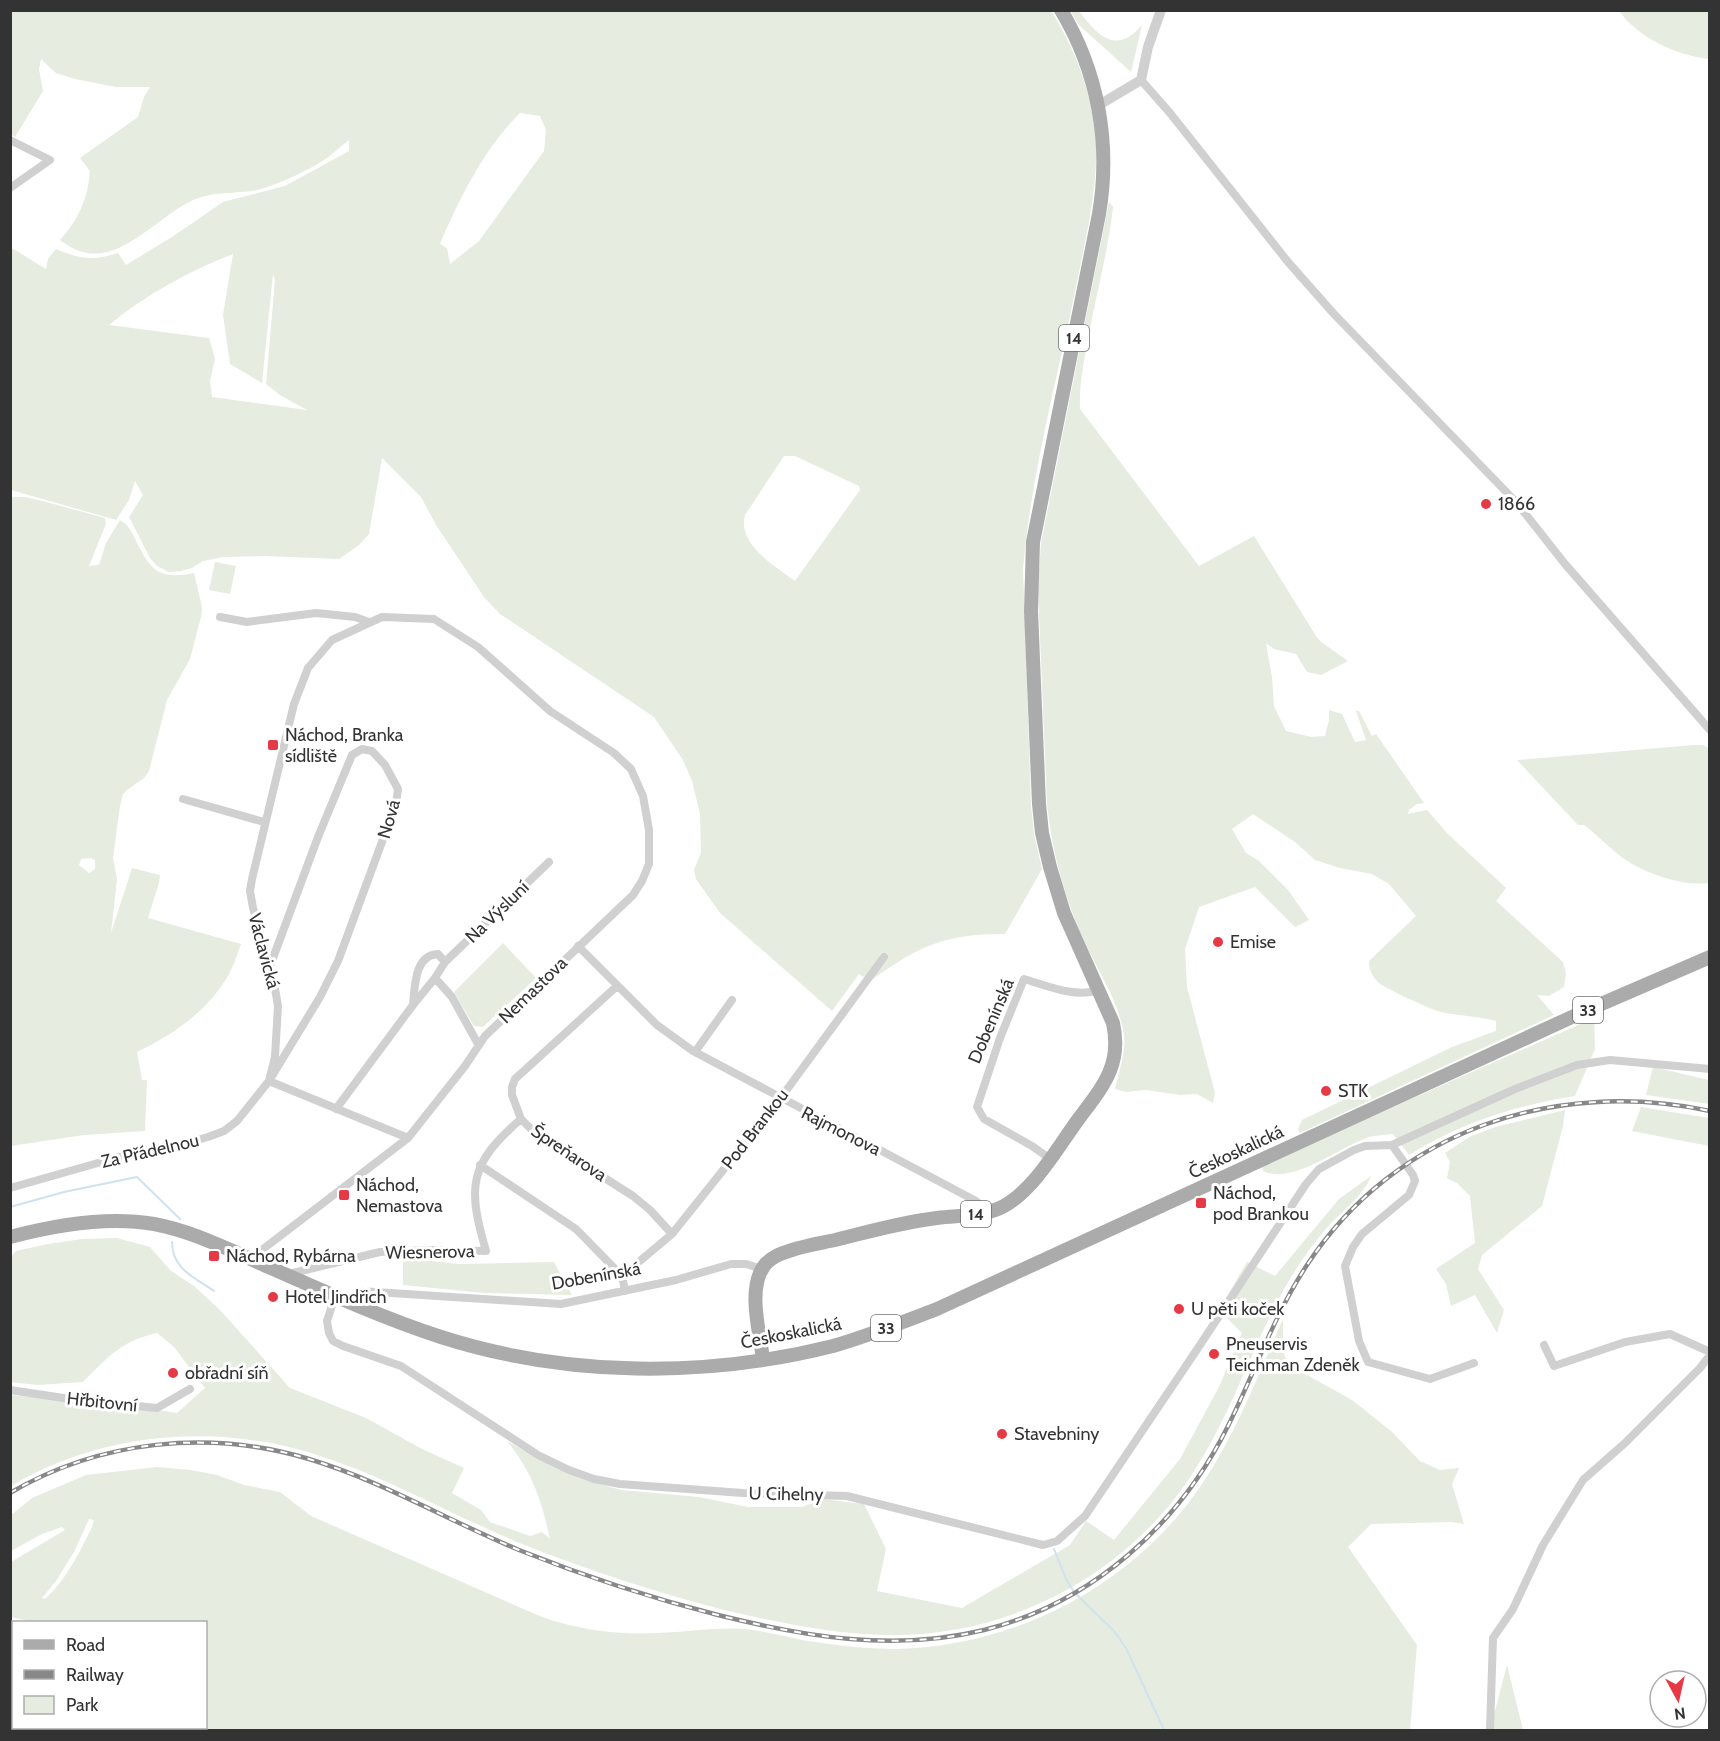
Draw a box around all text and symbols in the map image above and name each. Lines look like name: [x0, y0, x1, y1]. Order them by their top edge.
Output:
road number: 14: [1059, 325, 1089, 351]
place label: 1866: [1498, 493, 1535, 515]
marker: 1866: [1479, 497, 1493, 511]
place label: Náchod, Branka sídliště: [285, 724, 404, 767]
marker: Náchod, Branka sídliště: [266, 738, 280, 752]
street label: Nová: [373, 797, 405, 841]
street label: Na Výsluní: [461, 876, 534, 948]
street label: Václavická: [243, 911, 285, 991]
place label: Emise: [1230, 931, 1276, 953]
marker: Emise: [1211, 935, 1225, 949]
street label: Nemastova: [494, 952, 572, 1028]
street label: Dobenínská: [963, 975, 1019, 1067]
road number: 33: [1573, 997, 1603, 1023]
place label: STK: [1338, 1080, 1369, 1102]
street label: Pod Brankou: [717, 1084, 793, 1174]
marker: STK: [1319, 1084, 1333, 1098]
street label: Rajmonova: [798, 1102, 885, 1161]
street label: Špreňarova: [527, 1120, 611, 1186]
street label: Českoskalická: [1185, 1120, 1287, 1184]
street label: Za Přádelnou: [99, 1129, 201, 1173]
place label: Náchod, Nemastova: [356, 1174, 443, 1217]
place label: Náchod, pod Brankou: [1213, 1182, 1309, 1225]
marker: Náchod, Nemastova: [337, 1188, 351, 1202]
marker: Náchod, pod Brankou: [1194, 1196, 1208, 1210]
road number: 14: [961, 1201, 991, 1227]
street label: Wiesnerova: [385, 1240, 475, 1264]
place label: Náchod, Rybárna: [226, 1245, 356, 1267]
marker: Náchod, Rybárna: [207, 1249, 221, 1263]
street label: Dobenínská: [550, 1257, 643, 1295]
place label: Hotel Jindřich: [285, 1286, 386, 1308]
marker: Hotel Jindřich: [266, 1290, 280, 1304]
place label: U pěti koček: [1191, 1298, 1285, 1320]
marker: U pěti koček: [1172, 1302, 1186, 1316]
street label: Českoskalická: [739, 1312, 844, 1354]
road number: 33: [871, 1315, 901, 1341]
place label: Pneuservis Teichman Zdeněk: [1226, 1333, 1361, 1376]
marker: Pneuservis Teichman Zdeněk: [1207, 1347, 1221, 1361]
place label: obřadní síň: [185, 1362, 268, 1384]
marker: obřadní síň: [166, 1366, 180, 1380]
street label: Hřbitovní: [66, 1387, 138, 1417]
place label: Stavebniny: [1014, 1423, 1099, 1445]
marker: Stavebniny: [995, 1427, 1009, 1441]
street label: U Cihelny: [748, 1482, 824, 1506]
legend: [12, 1621, 207, 1729]
text: Road: [66, 1634, 105, 1656]
text: Railway: [66, 1664, 124, 1686]
north arrow: [1648, 1669, 1708, 1729]
text: Park: [66, 1694, 99, 1716]
text: N: [1673, 1703, 1687, 1724]

